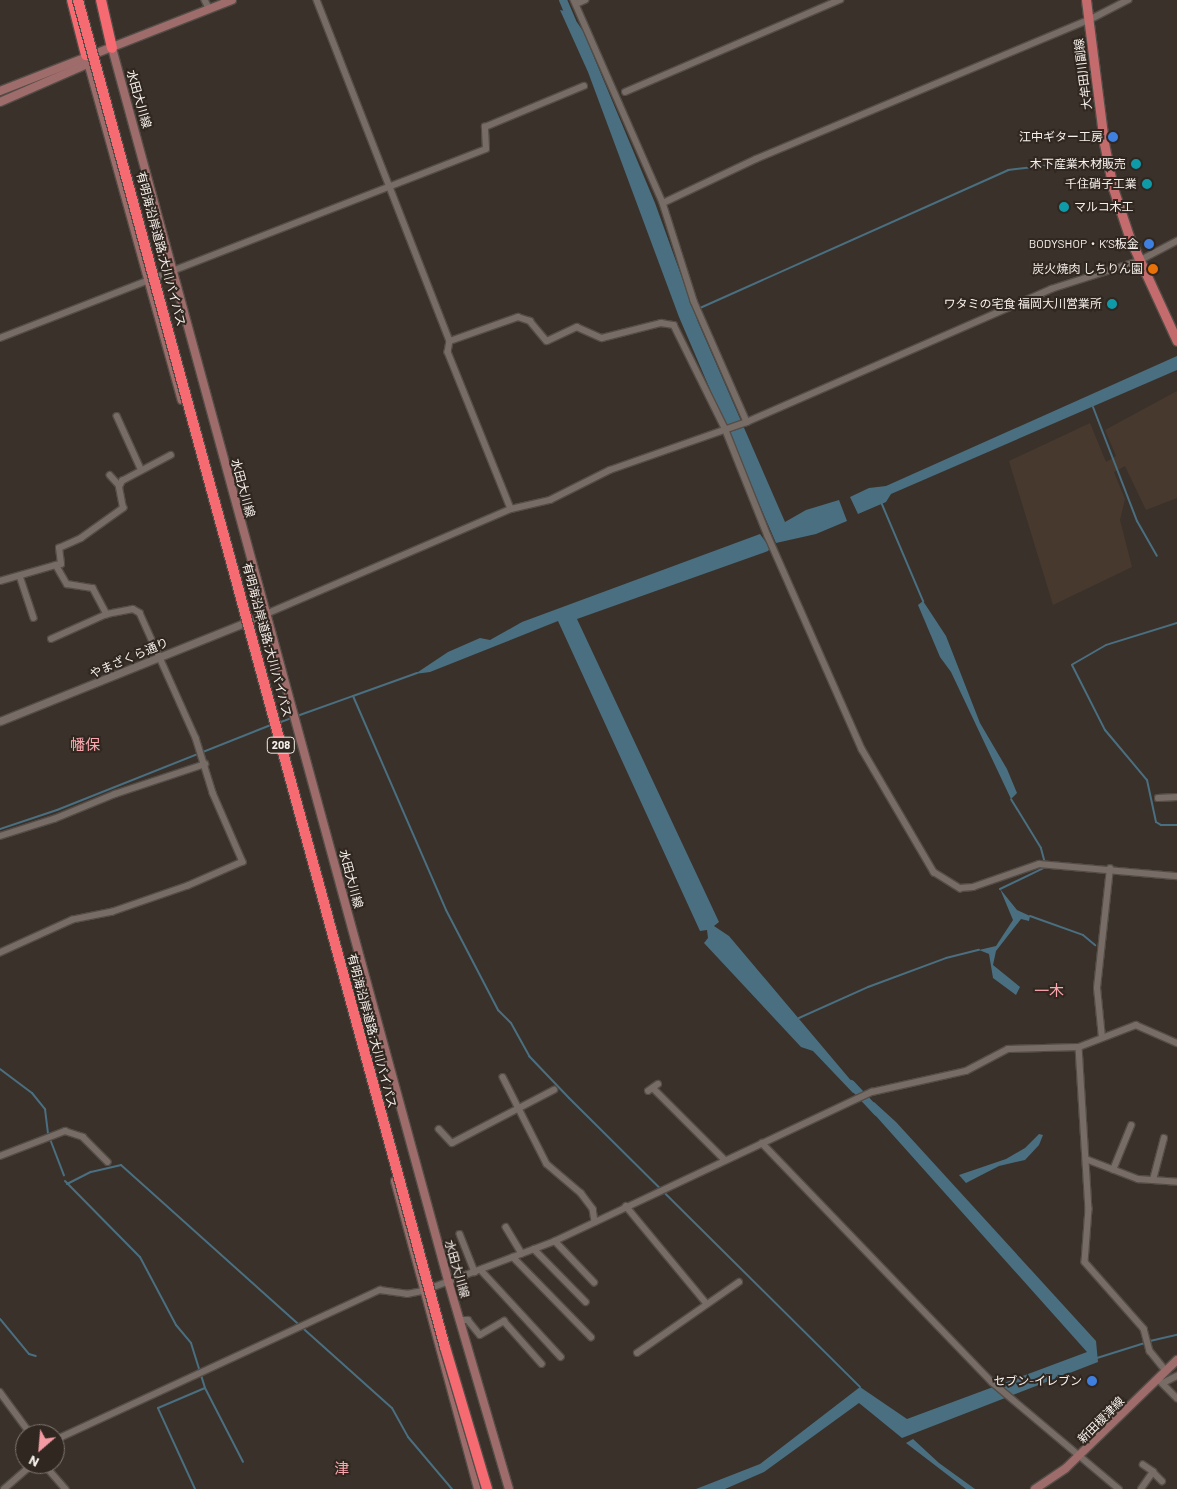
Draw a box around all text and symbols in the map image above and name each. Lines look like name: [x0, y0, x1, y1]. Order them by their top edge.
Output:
street label: 大牟田川副線: [1071, 37, 1095, 111]
street label: 水田大川線: [124, 68, 154, 130]
place label: 江中ギター工房: [1019, 130, 1103, 144]
marker: 江中ギター工房: [1107, 131, 1119, 143]
place label: 木下産業木材販売: [1030, 157, 1126, 171]
marker: 木下産業木材販売: [1130, 158, 1142, 170]
street label: 有明海沿岸道路;大川バイパス: [133, 170, 189, 328]
place label: 千住硝子工業: [1065, 177, 1137, 191]
marker: 千住硝子工業: [1141, 178, 1153, 190]
place label: マルコ木工: [1074, 200, 1134, 214]
marker: マルコ木工: [1058, 201, 1070, 213]
place label: BODYSHOP・K’S板金: [1029, 237, 1139, 251]
marker: BODYSHOP・K’S板金: [1143, 238, 1155, 250]
place label: 炭火焼肉 しちりん園: [1033, 262, 1143, 276]
marker: 炭火焼肉 しちりん園: [1147, 263, 1159, 275]
place label: ワタミの宅食 福岡大川営業所: [944, 297, 1102, 311]
marker: ワタミの宅食 福岡大川営業所: [1106, 298, 1118, 310]
street label: 水田大川線: [228, 457, 258, 519]
street label: 有明海沿岸道路;大川バイパス: [239, 561, 295, 719]
street label: やまざくら通り: [88, 635, 170, 681]
district label: 幡保: [70, 736, 100, 754]
road number: 208: [266, 736, 296, 754]
street label: 水田大川線: [336, 848, 366, 910]
street label: 有明海沿岸道路;大川バイパス: [344, 952, 400, 1110]
district label: 一木: [1034, 982, 1064, 1000]
street label: 水田大川線: [442, 1238, 472, 1300]
place label: セブン-イレブン: [993, 1374, 1082, 1388]
marker: セブン-イレブン: [1086, 1375, 1098, 1387]
street label: 新田榎津線: [1075, 1394, 1127, 1446]
north arrow: [15, 1424, 65, 1474]
text: N: [25, 1452, 41, 1472]
district label: 津: [335, 1460, 349, 1478]

